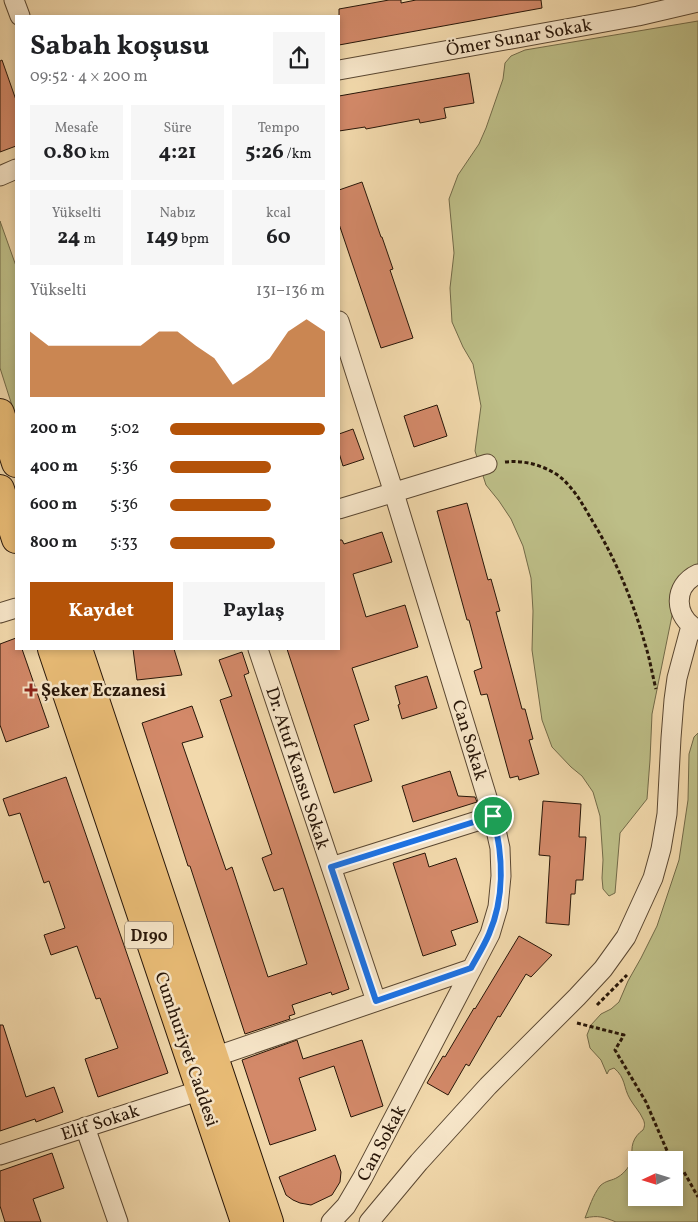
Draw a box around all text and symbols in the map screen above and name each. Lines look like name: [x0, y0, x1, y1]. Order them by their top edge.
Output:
street label: Ömer Sunar Sokak: [444, 13, 594, 64]
text: Sabah koşusu: [30, 27, 209, 66]
button: share: [273, 32, 325, 84]
text: 09:52 · 4 × 200 m: [30, 66, 148, 88]
text: Mesafe: [55, 119, 98, 138]
text: Süre: [163, 119, 192, 138]
text: Tempo: [258, 119, 299, 138]
text: 0.80: [43, 138, 87, 167]
text: 4:21: [158, 138, 197, 167]
text: 5:26: [245, 138, 284, 167]
text: km: [87, 145, 110, 164]
text: /km: [284, 145, 312, 164]
text: Yükselti: [52, 204, 101, 223]
text: Nabız: [159, 204, 196, 223]
text: kcal: [266, 204, 291, 223]
text: 24: [57, 223, 81, 252]
text: 149: [146, 223, 178, 252]
text: 60: [266, 223, 291, 252]
text: m: [81, 230, 96, 249]
text: bpm: [178, 230, 209, 249]
text: Yükselti: [30, 280, 87, 302]
text: 131–136 m: [256, 280, 325, 302]
text: 200 m: [30, 418, 77, 440]
text: 5:02: [110, 418, 140, 440]
text: 400 m: [30, 456, 78, 478]
text: 5:36: [110, 456, 138, 478]
text: 600 m: [30, 494, 77, 516]
text: 5:36: [110, 494, 138, 516]
text: 800 m: [30, 532, 77, 554]
text: 5:33: [110, 532, 138, 554]
button: Kaydet: [30, 582, 173, 640]
button: Paylaş: [183, 582, 325, 640]
place label: Şeker Eczanesi: [41, 679, 166, 704]
marker: Şeker Eczanesi: [25, 684, 37, 696]
street label: Dr. Atuf Kansu Sokak: [258, 684, 335, 853]
street label: Can Sokak: [444, 697, 493, 784]
pin: [472, 795, 514, 837]
icon: arrive: [479, 802, 507, 830]
road number: D190: [125, 922, 173, 948]
street label: Cumhuriyet Caddesi: [147, 969, 224, 1130]
street label: Elif Sokak: [58, 1099, 143, 1148]
street label: Can Sokak: [352, 1101, 413, 1186]
north arrow: [628, 1151, 682, 1206]
map controls: [628, 1151, 683, 1206]

